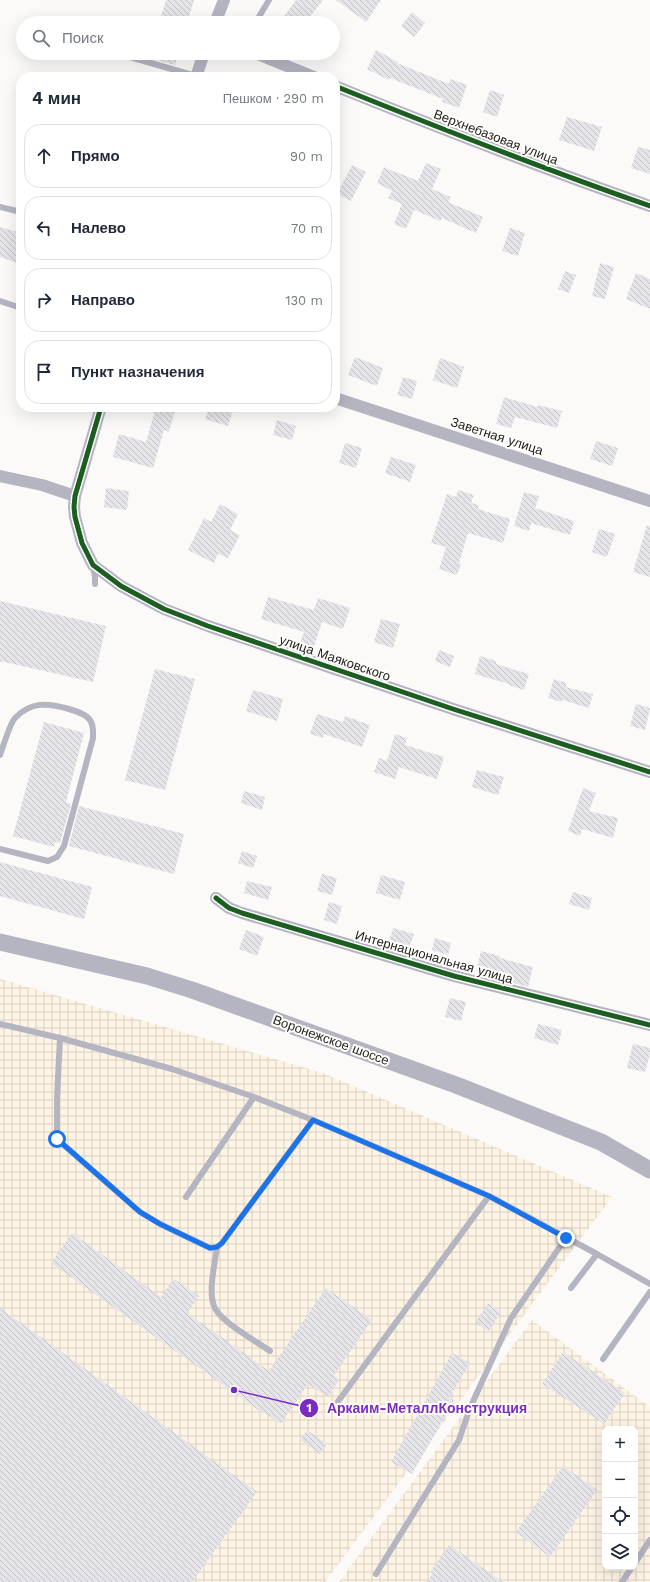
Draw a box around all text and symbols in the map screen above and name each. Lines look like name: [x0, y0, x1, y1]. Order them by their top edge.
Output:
search box: [16, 16, 340, 60]
icon: search: [30, 27, 52, 49]
text: Поиск: [62, 29, 104, 47]
text: 4 мин: [32, 88, 81, 108]
text: Пешком · 290 m: [223, 91, 324, 106]
street label: Верхнебазовая улица: [432, 106, 561, 168]
icon: ahead: [33, 145, 55, 167]
text: Прямо: [71, 147, 120, 165]
text: 90 m: [290, 149, 323, 164]
icon: left: [33, 217, 55, 239]
text: Налево: [71, 219, 126, 237]
text: 70 m: [291, 221, 323, 236]
icon: right: [33, 289, 55, 311]
text: Направо: [71, 291, 135, 309]
text: 130 m: [285, 293, 323, 308]
icon: arrive: [33, 361, 55, 383]
text: Пункт назначения: [71, 363, 204, 381]
street label: Заветная улица: [449, 414, 546, 458]
street label: улица Маяковского: [277, 632, 393, 684]
street label: Интернациональная улица: [353, 927, 515, 987]
street label: Воронежское шоссе: [271, 1012, 391, 1068]
route start: [48, 1130, 66, 1148]
route end: [557, 1229, 575, 1247]
callout: Аркаим-МеталлКонструкция: [299, 1395, 536, 1421]
text: Аркаим-МеталлКонструкция: [327, 1400, 527, 1416]
text: 1: [306, 1401, 312, 1415]
map controls: [602, 1426, 638, 1570]
button: +: [602, 1426, 638, 1462]
button: −: [602, 1462, 638, 1498]
button: locate: [602, 1498, 638, 1534]
button: layers: [602, 1534, 638, 1570]

